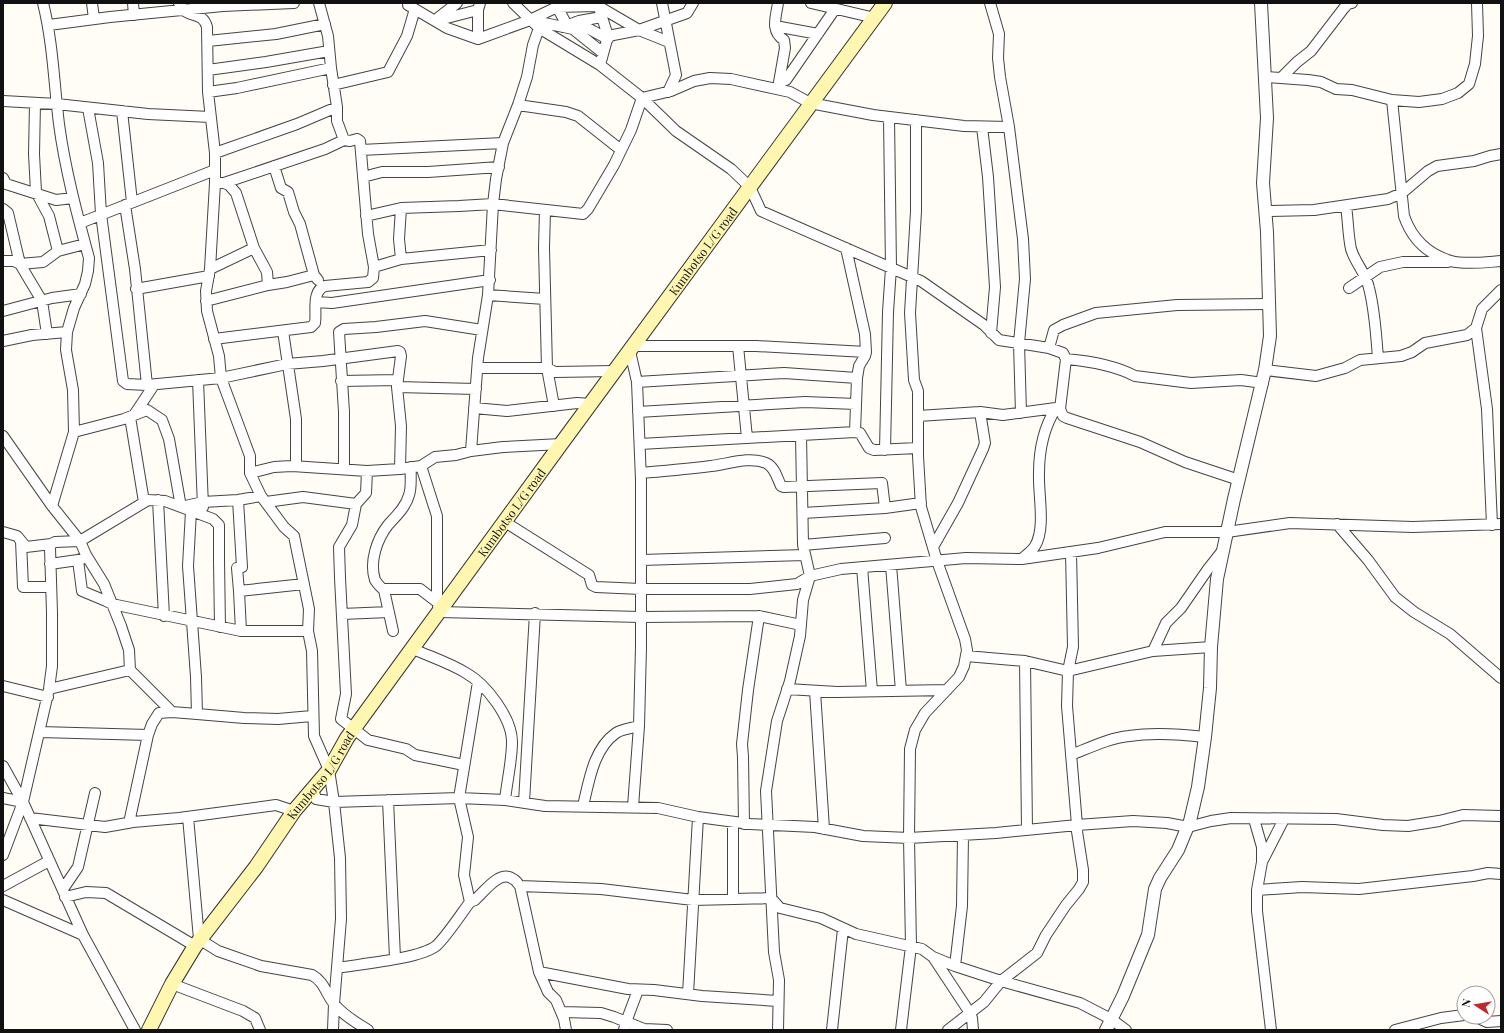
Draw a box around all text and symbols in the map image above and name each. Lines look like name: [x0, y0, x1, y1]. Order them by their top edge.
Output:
street label: Kumbotso L/G road: [665, 204, 740, 298]
street label: Kumbotso L/G road: [474, 465, 549, 560]
street label: Kumbotso L/G road: [283, 728, 358, 822]
north arrow: [1456, 985, 1496, 1025]
text: N: [1458, 997, 1474, 1008]

